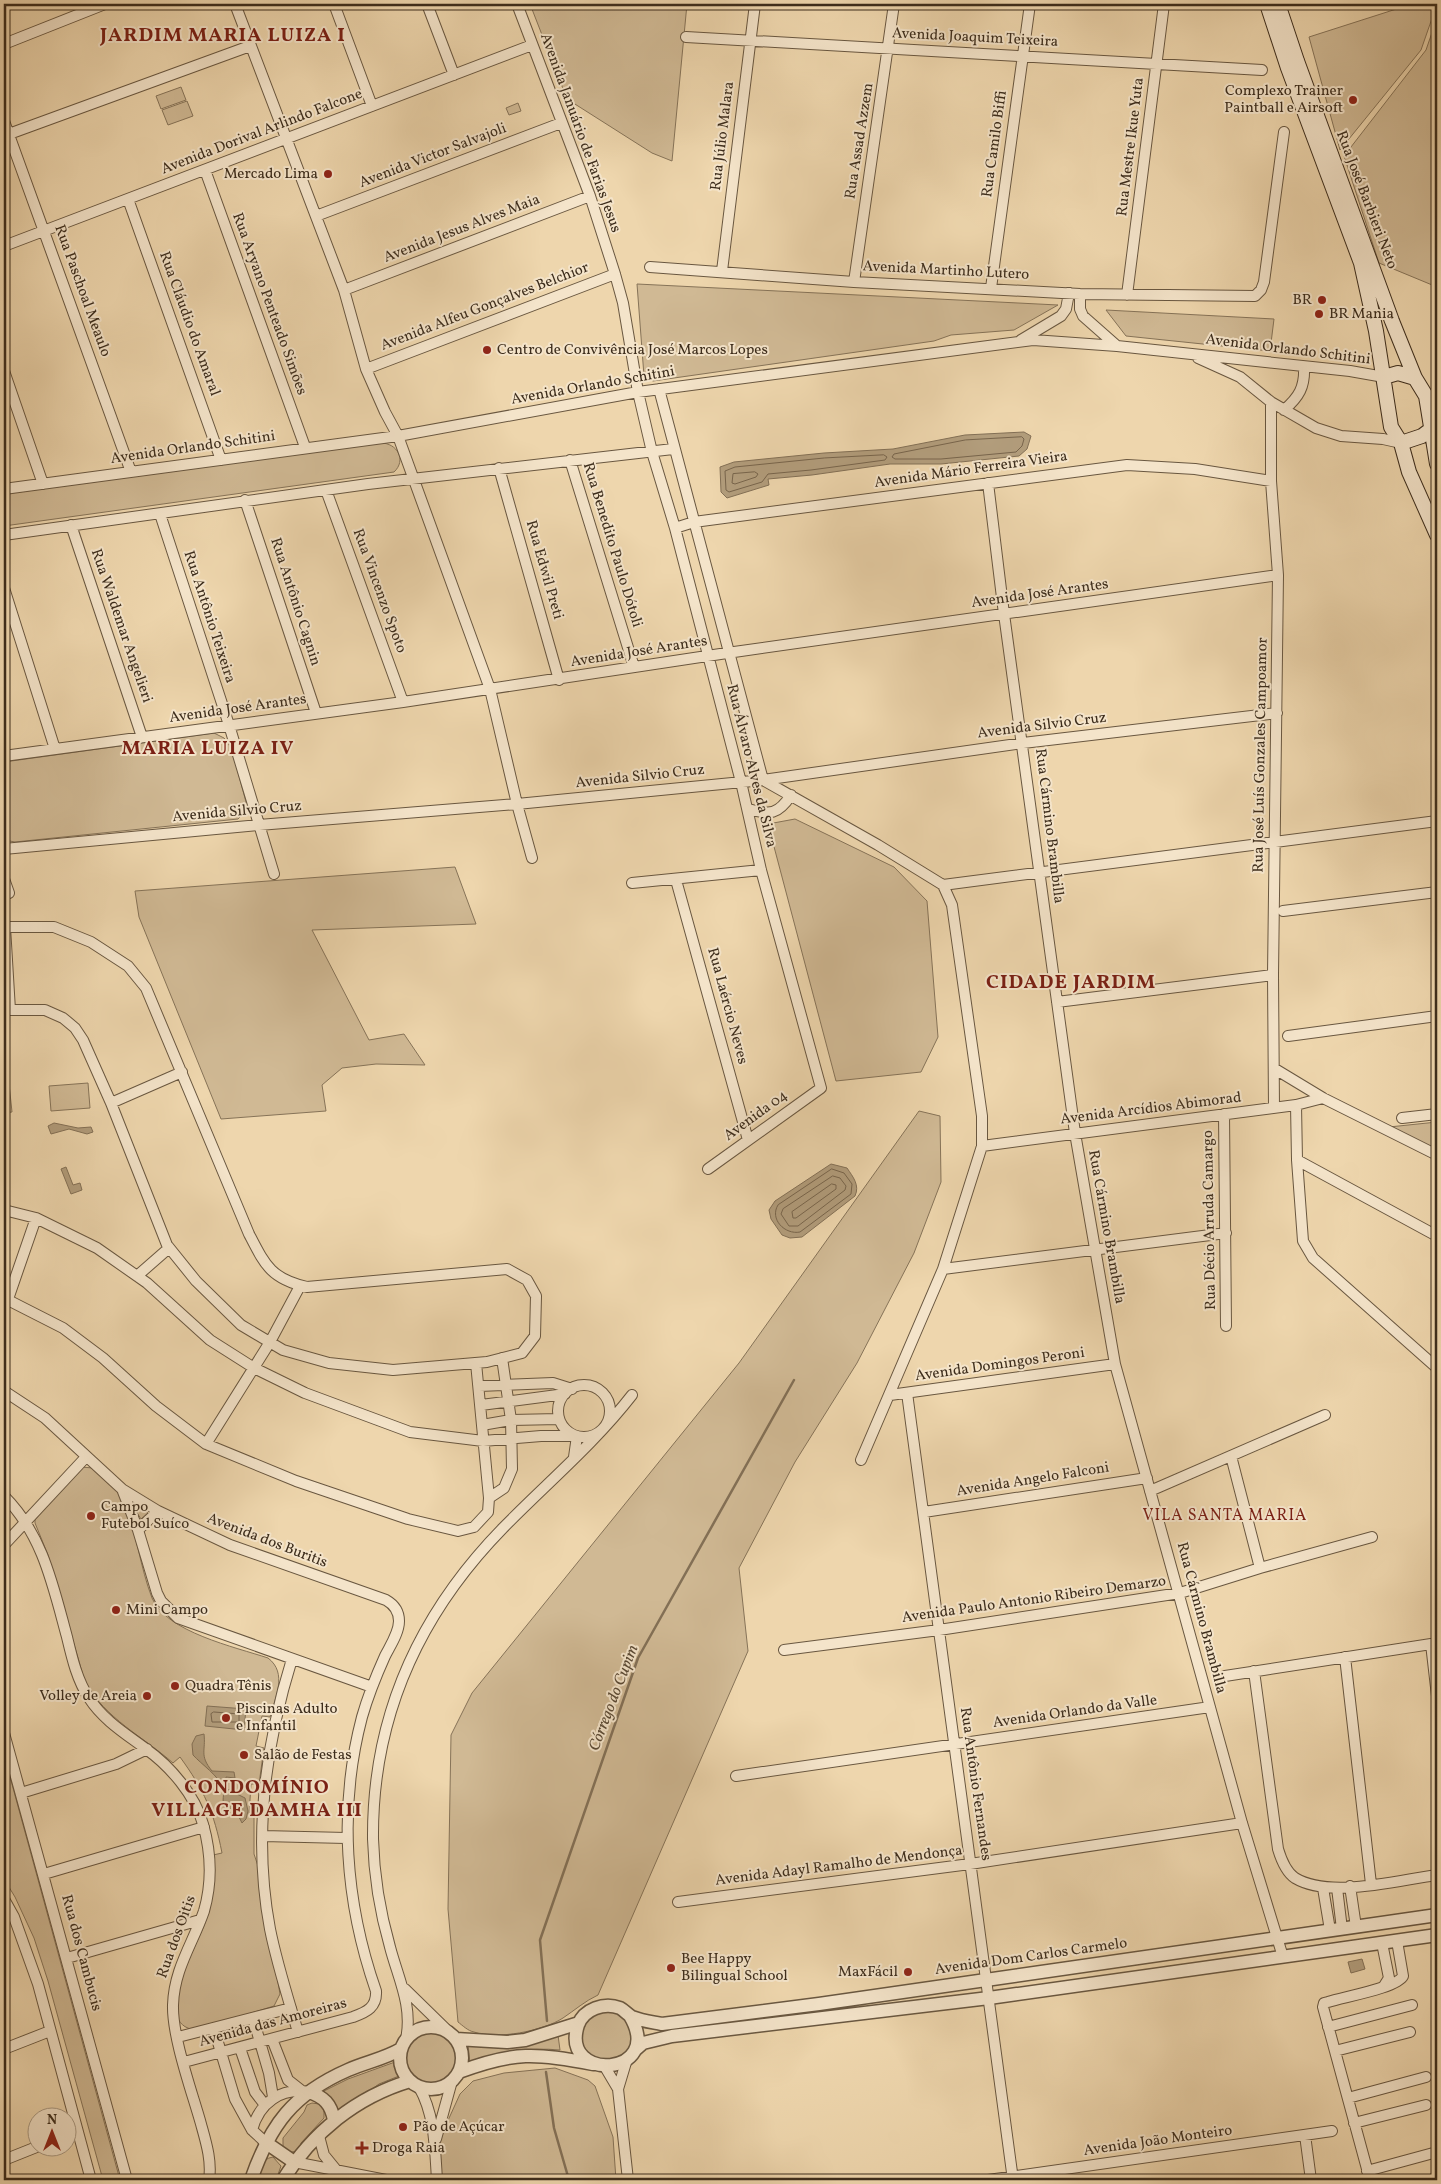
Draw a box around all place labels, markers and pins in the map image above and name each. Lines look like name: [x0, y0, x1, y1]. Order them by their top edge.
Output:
place label: Complexo Trainer Paintball e Airsoft: [1224, 81, 1343, 119]
marker: Complexo Trainer Paintball e Airsoft: [1347, 94, 1359, 106]
place label: Mercado Lima: [224, 164, 318, 185]
marker: Mercado Lima: [322, 168, 334, 180]
place label: BR: [1292, 290, 1312, 311]
marker: BR: [1316, 294, 1328, 306]
place label: BR Mania: [1329, 304, 1394, 325]
marker: BR Mania: [1313, 308, 1325, 320]
place label: Centro de Convivência José Marcos Lopes: [497, 340, 768, 361]
marker: Centro de Convivência José Marcos Lopes: [481, 344, 493, 356]
place label: Campo Futebol Suíco: [101, 1497, 189, 1535]
marker: Campo Futebol Suíco: [85, 1510, 97, 1522]
place label: Mini Campo: [126, 1600, 208, 1621]
marker: Mini Campo: [110, 1604, 122, 1616]
place label: Quadra Tênis: [185, 1676, 272, 1697]
marker: Quadra Tênis: [169, 1680, 181, 1692]
place label: Volley de Areia: [39, 1686, 137, 1707]
marker: Volley de Areia: [141, 1690, 153, 1702]
place label: Piscinas Adulto e Infantil: [236, 1699, 337, 1737]
marker: Piscinas Adulto e Infantil: [220, 1712, 232, 1724]
place label: Salão de Festas: [254, 1745, 352, 1766]
marker: Salão de Festas: [238, 1749, 250, 1761]
place label: Bee Happy Bilingual School: [681, 1949, 788, 1987]
marker: Bee Happy Bilingual School: [665, 1962, 677, 1974]
place label: MaxFácil: [838, 1962, 898, 1983]
marker: MaxFácil: [902, 1966, 914, 1978]
place label: Pão de Açúcar: [413, 2117, 505, 2138]
marker: Pão de Açúcar: [397, 2121, 409, 2133]
place label: Droga Raia: [372, 2138, 445, 2159]
marker: Droga Raia: [356, 2142, 368, 2154]

